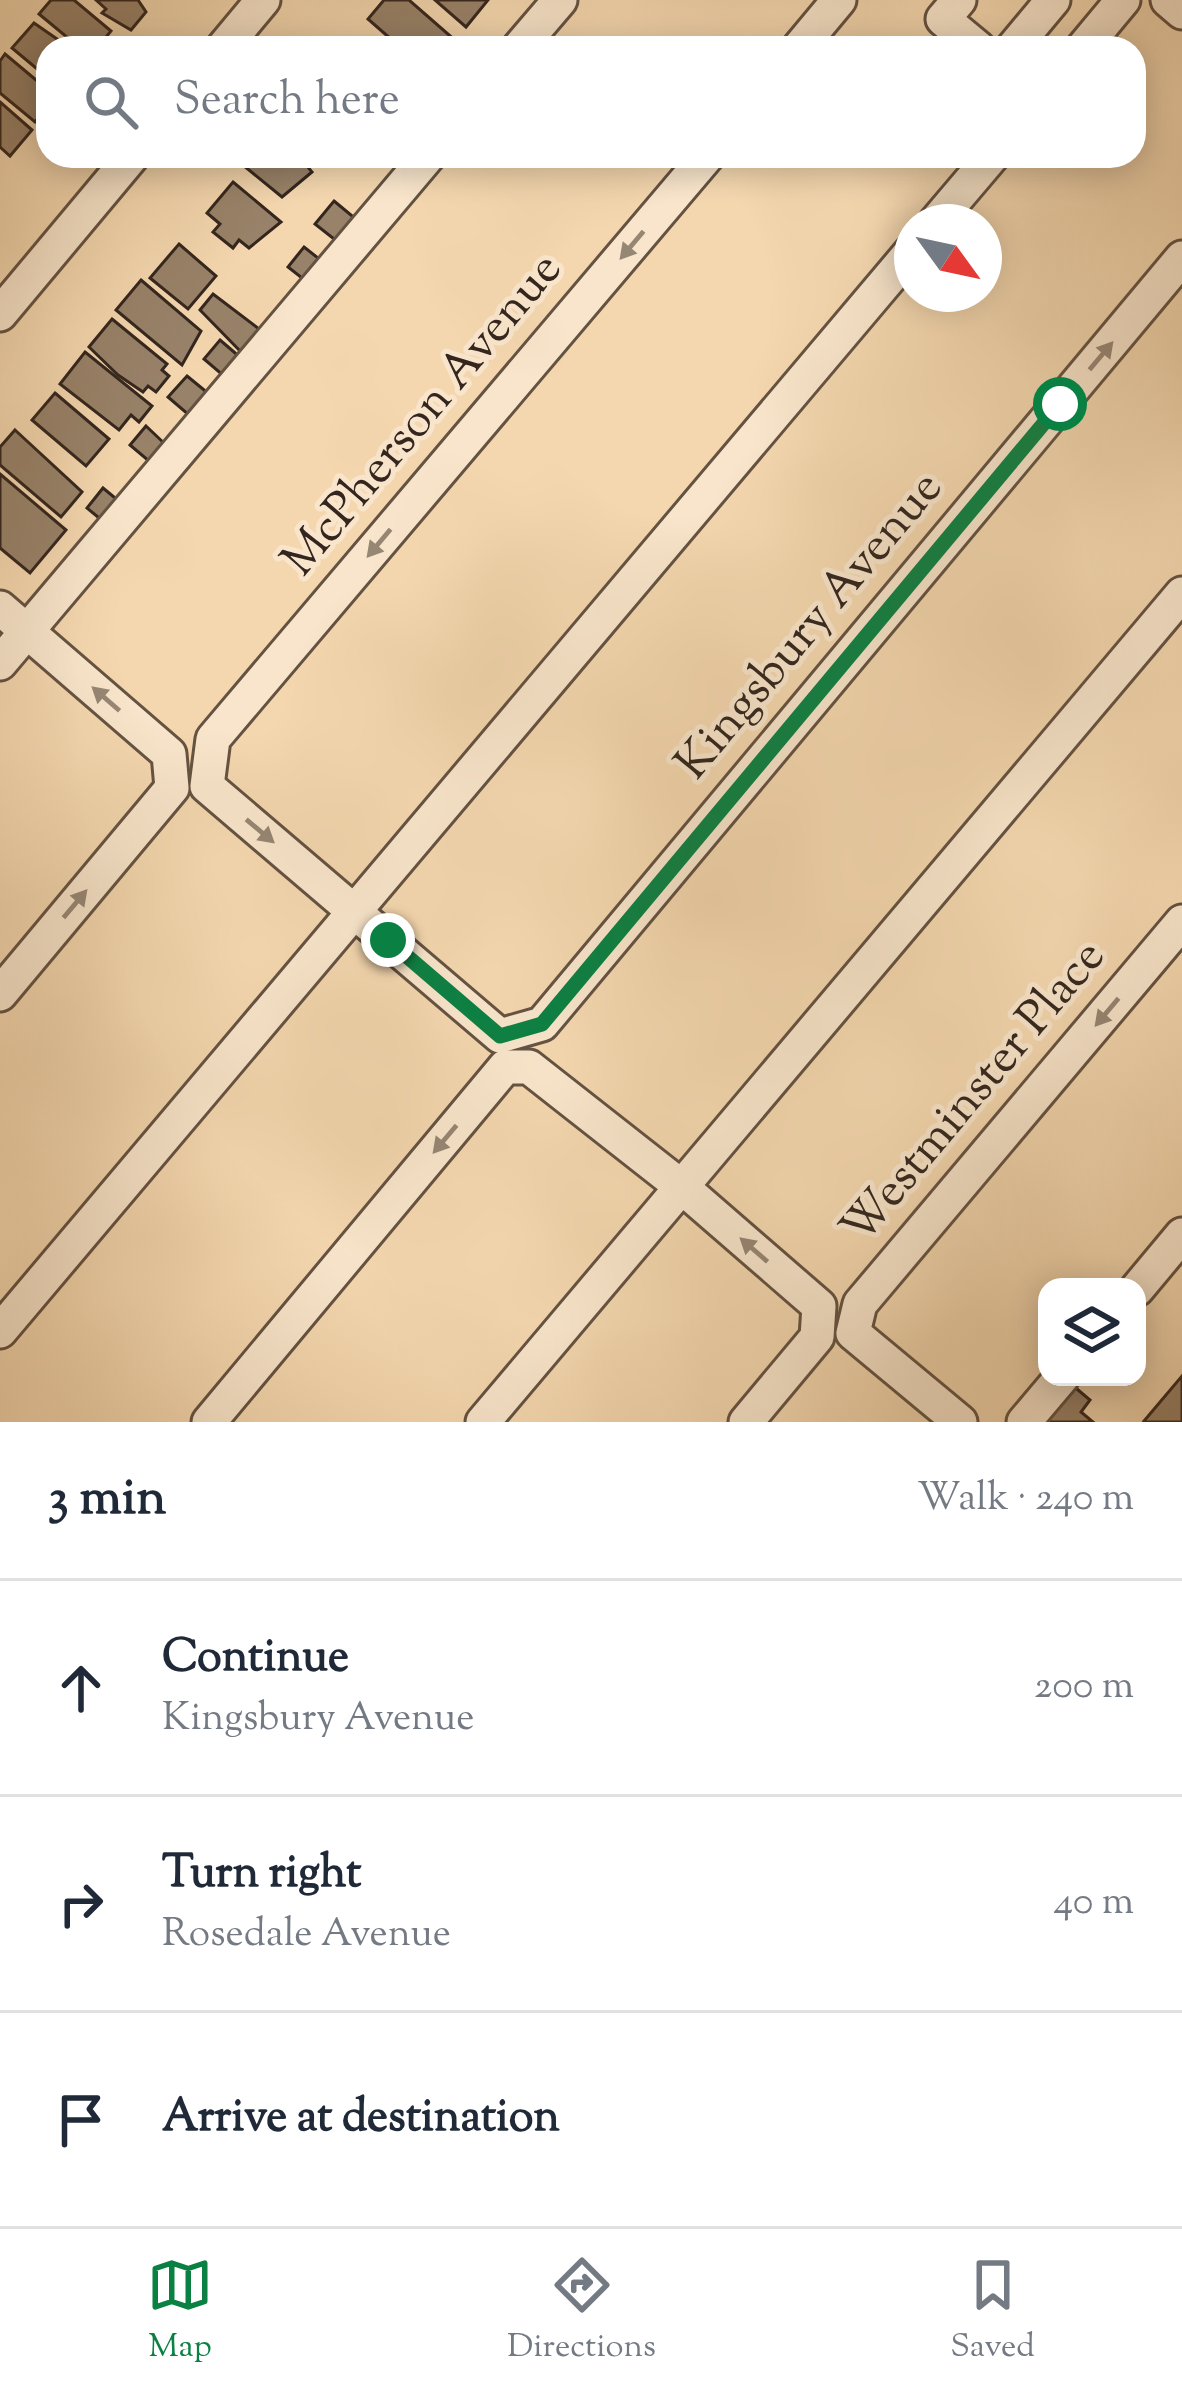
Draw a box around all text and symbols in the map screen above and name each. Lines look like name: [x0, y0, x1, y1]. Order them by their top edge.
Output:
search box: [36, 36, 1146, 168]
icon: search: [78, 69, 144, 135]
text: Search here: [174, 70, 400, 135]
north arrow: [894, 204, 1002, 312]
one-way arrow: [619, 230, 645, 260]
street label: McPherson Avenue: [268, 239, 580, 593]
one-way arrow: [1087, 340, 1113, 371]
route start: [1033, 377, 1087, 431]
street label: Kingsbury Avenue: [661, 458, 961, 796]
one-way arrow: [367, 528, 393, 558]
one-way arrow: [91, 687, 121, 713]
one-way arrow: [245, 817, 275, 843]
one-way arrow: [61, 889, 87, 919]
route end: [361, 913, 415, 967]
street label: Westminster Place: [826, 926, 1124, 1262]
one-way arrow: [1094, 997, 1120, 1027]
one-way arrow: [433, 1124, 459, 1154]
one-way arrow: [739, 1237, 769, 1263]
map controls: [1038, 1278, 1146, 1386]
button: layers: [1038, 1278, 1146, 1386]
text: 3 min: [48, 1464, 166, 1537]
text: Walk · 240 m: [917, 1472, 1134, 1528]
text: Continue: [162, 1627, 349, 1692]
icon: ahead: [48, 1655, 114, 1721]
text: 200 m: [1034, 1660, 1134, 1716]
text: Kingsbury Avenue: [162, 1692, 474, 1748]
text: Turn right: [162, 1843, 361, 1908]
icon: right: [48, 1871, 114, 1937]
text: 40 m: [1054, 1876, 1134, 1932]
text: Rosedale Avenue: [162, 1908, 451, 1964]
icon: arrive: [48, 2087, 114, 2153]
text: Arrive at destination: [162, 2087, 560, 2152]
tab: Map: [147, 2252, 213, 2372]
tab: Directions: [507, 2252, 656, 2372]
tab: Saved: [950, 2252, 1035, 2372]

